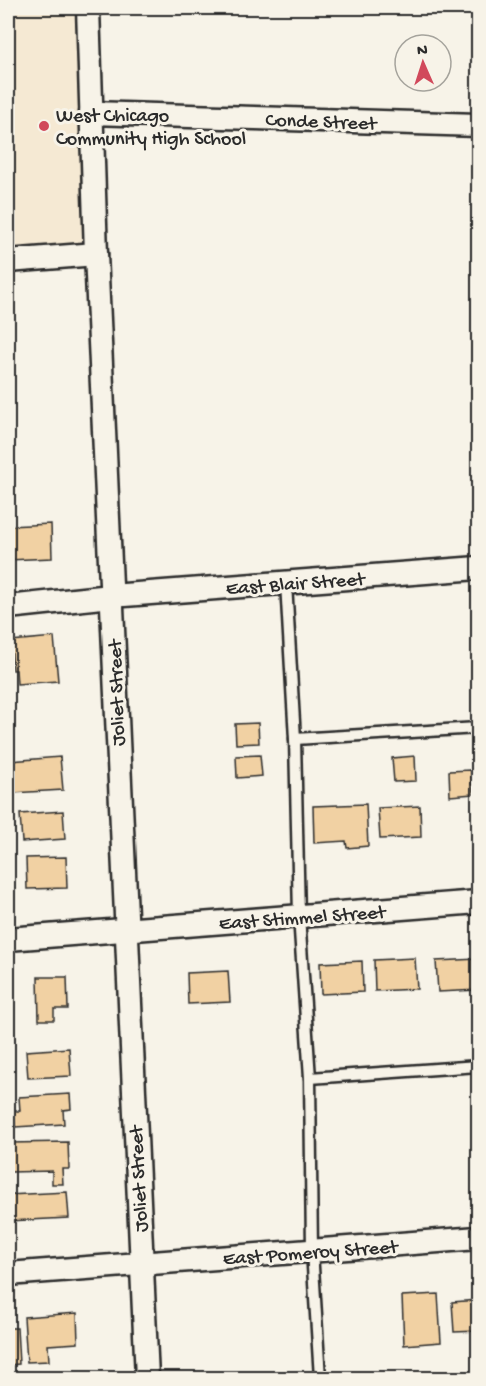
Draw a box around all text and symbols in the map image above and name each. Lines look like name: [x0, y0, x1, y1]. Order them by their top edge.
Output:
north arrow: [393, 33, 453, 93]
text: N: [417, 42, 429, 61]
place label: West Chicago Community High School: [56, 106, 246, 152]
street label: Conde Street: [265, 110, 378, 137]
marker: West Chicago Community High School: [37, 119, 51, 133]
street label: East Blair Street: [225, 569, 367, 602]
street label: Joliet Street: [105, 638, 132, 746]
street label: East Stimmel Street: [218, 902, 388, 937]
street label: Joliet Street: [126, 1123, 155, 1232]
street label: East Pomeroy Street: [222, 1237, 400, 1272]

